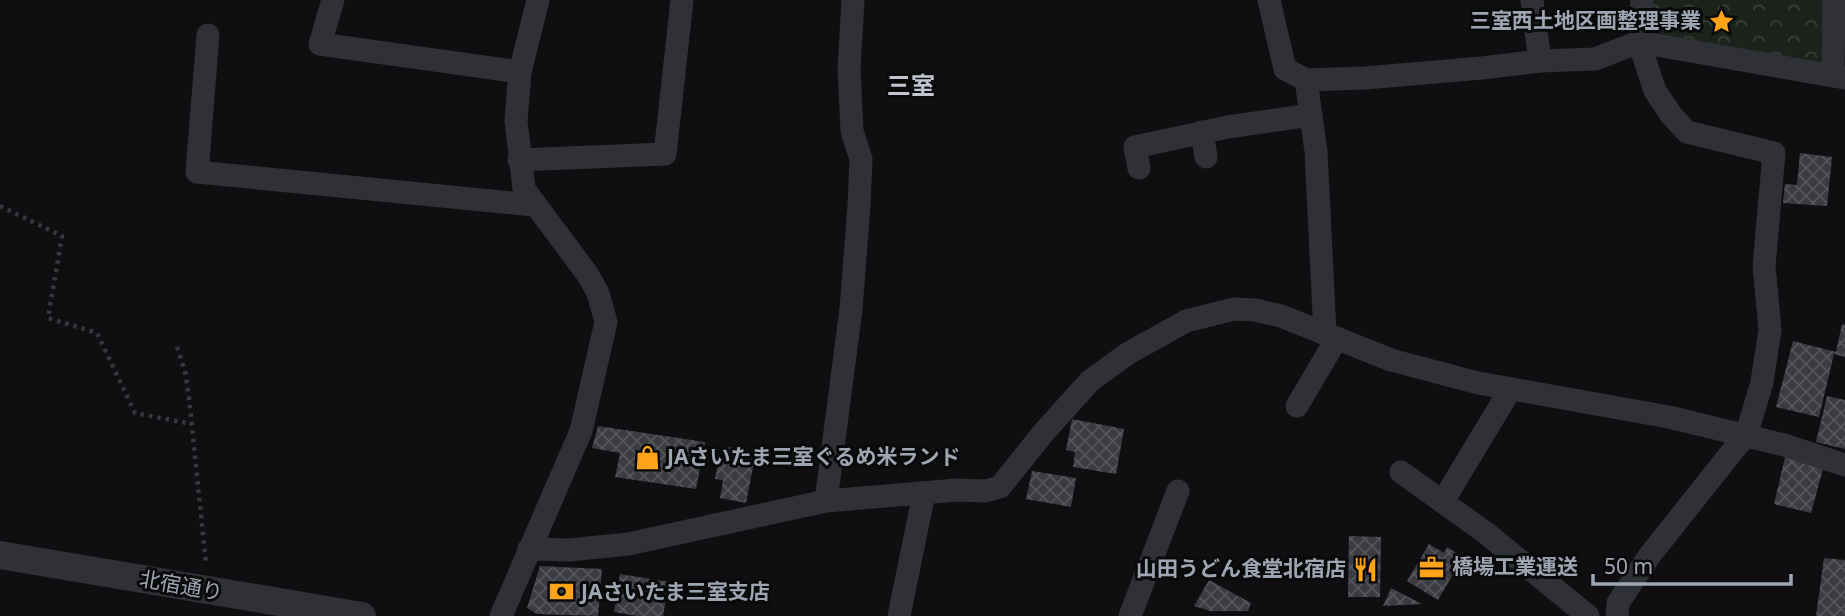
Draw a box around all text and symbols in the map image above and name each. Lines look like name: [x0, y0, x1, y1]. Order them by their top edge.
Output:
place label: 三室西土地区画整理事業: [1470, 6, 1701, 34]
place icon: 三室西土地区画整理事業: [1707, 7, 1735, 35]
district label: 三室: [887, 68, 935, 101]
place label: JAさいたま三室ぐるめ米ランド: [665, 442, 960, 470]
shop icon: JAさいたま三室ぐるめ米ランド: [633, 443, 661, 471]
scale bar: [1593, 542, 1791, 586]
place label: 橋場工業運送: [1452, 552, 1578, 580]
text: 50 m: [1604, 552, 1653, 580]
office icon: 橋場工業運送: [1418, 553, 1446, 581]
place label: 山田うどん食堂北宿店: [1136, 554, 1346, 582]
restaurant icon: 山田うどん食堂北宿店: [1352, 555, 1380, 583]
street label: 北宿通り: [137, 564, 225, 606]
place label: JAさいたま三室支店: [579, 577, 770, 605]
bank icon: JAさいたま三室支店: [547, 578, 575, 606]

